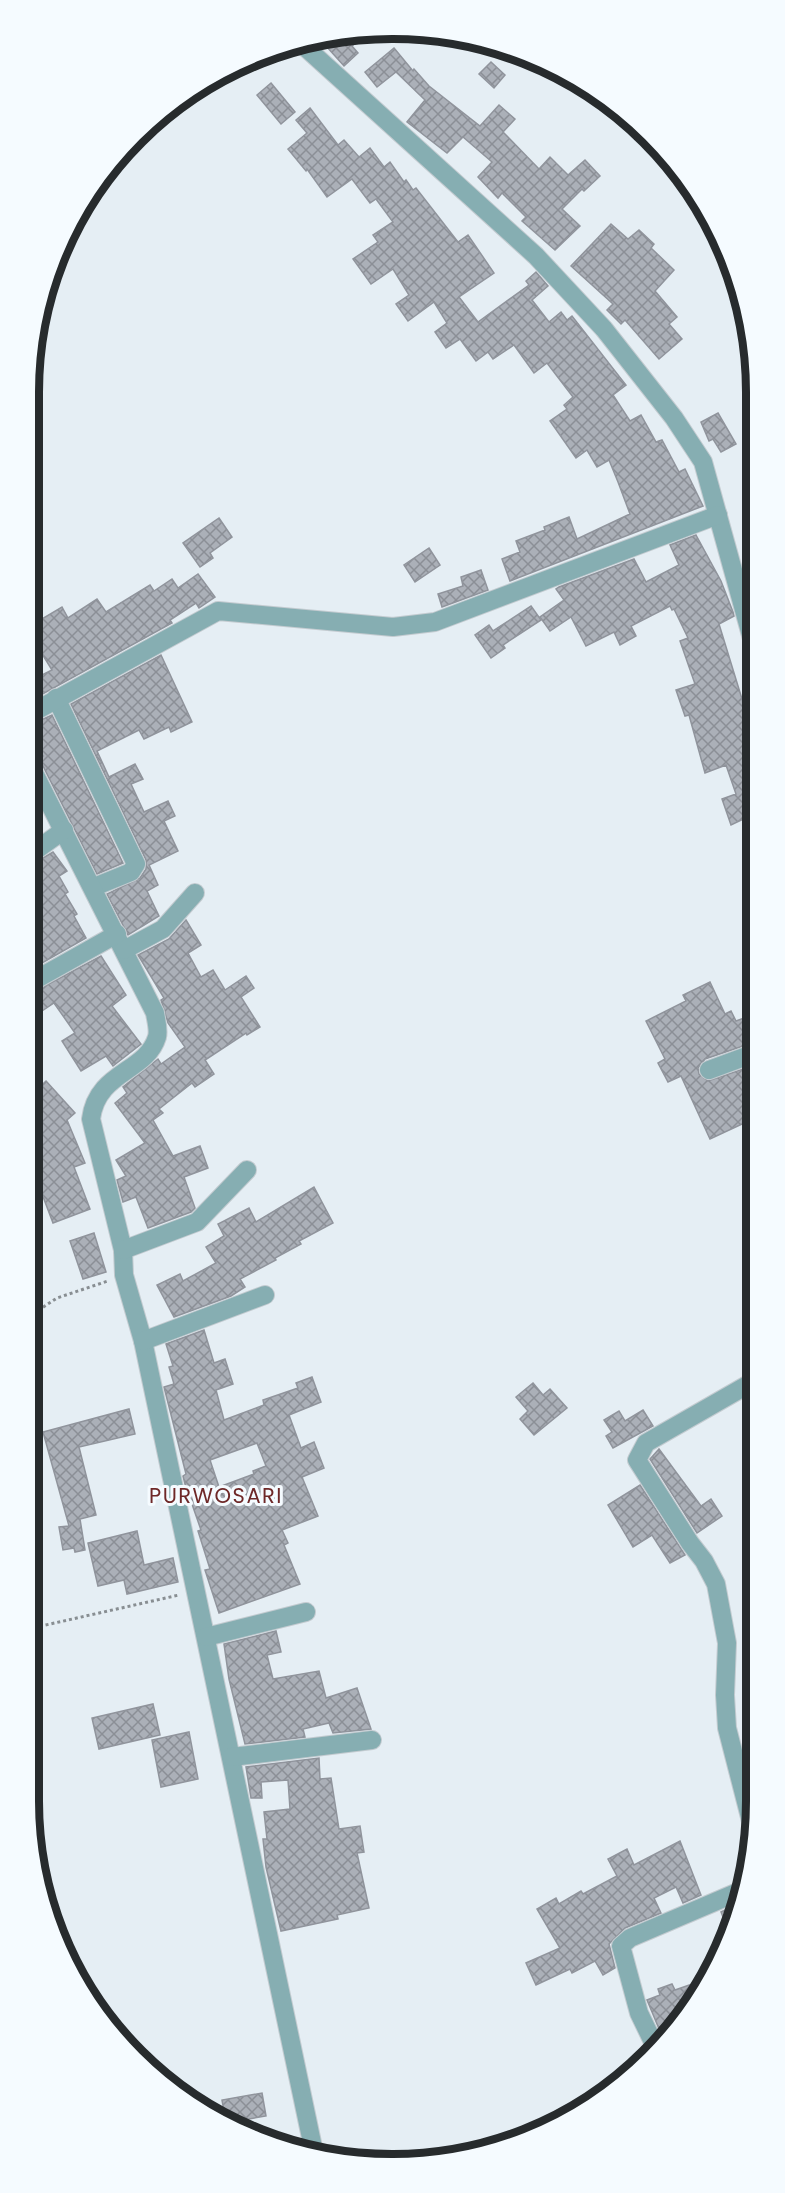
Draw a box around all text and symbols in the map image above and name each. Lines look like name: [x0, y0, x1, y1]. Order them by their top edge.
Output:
district label: PURWOSARI: [149, 1481, 283, 1510]

